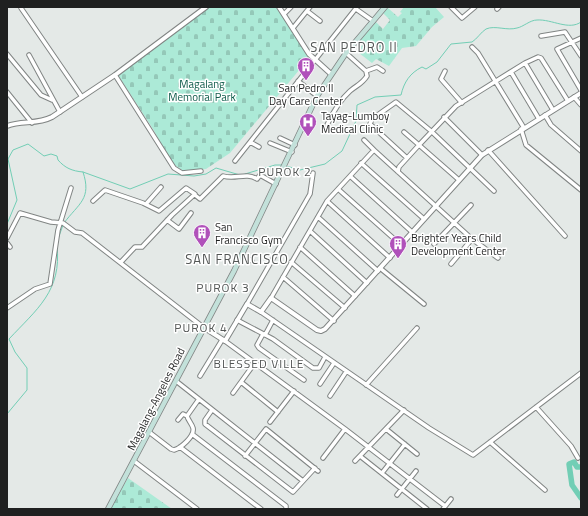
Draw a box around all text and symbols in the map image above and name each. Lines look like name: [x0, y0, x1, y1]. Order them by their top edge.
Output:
district label: SAN PEDRO II: [310, 37, 398, 57]
building icon: San Pedro II Day Care Center: [296, 56, 316, 81]
park label: Magalang Memorial Park: [168, 76, 236, 105]
place label: San Pedro II Day Care Center: [269, 80, 343, 109]
place label: Tayag-Lumboy Medical Clinic: [321, 108, 390, 137]
hospital icon: Tayag-Lumboy Medical Clinic: [298, 112, 318, 137]
district label: PUROK 2: [258, 162, 312, 181]
place label: San Francisco Gym: [215, 219, 282, 248]
building icon: San Francisco Gym: [192, 223, 212, 248]
place label: Brighter Years Child Development Center: [411, 230, 506, 259]
building icon: Brighter Years Child Development Center: [388, 234, 408, 259]
district label: SAN FRANCISCO: [185, 249, 289, 269]
district label: PUROK 3: [196, 278, 250, 297]
district label: PUROK 4: [174, 318, 228, 337]
street label: Magalang-Angeles Road: [123, 345, 189, 453]
district label: BLESSED VILLE: [214, 354, 304, 373]

